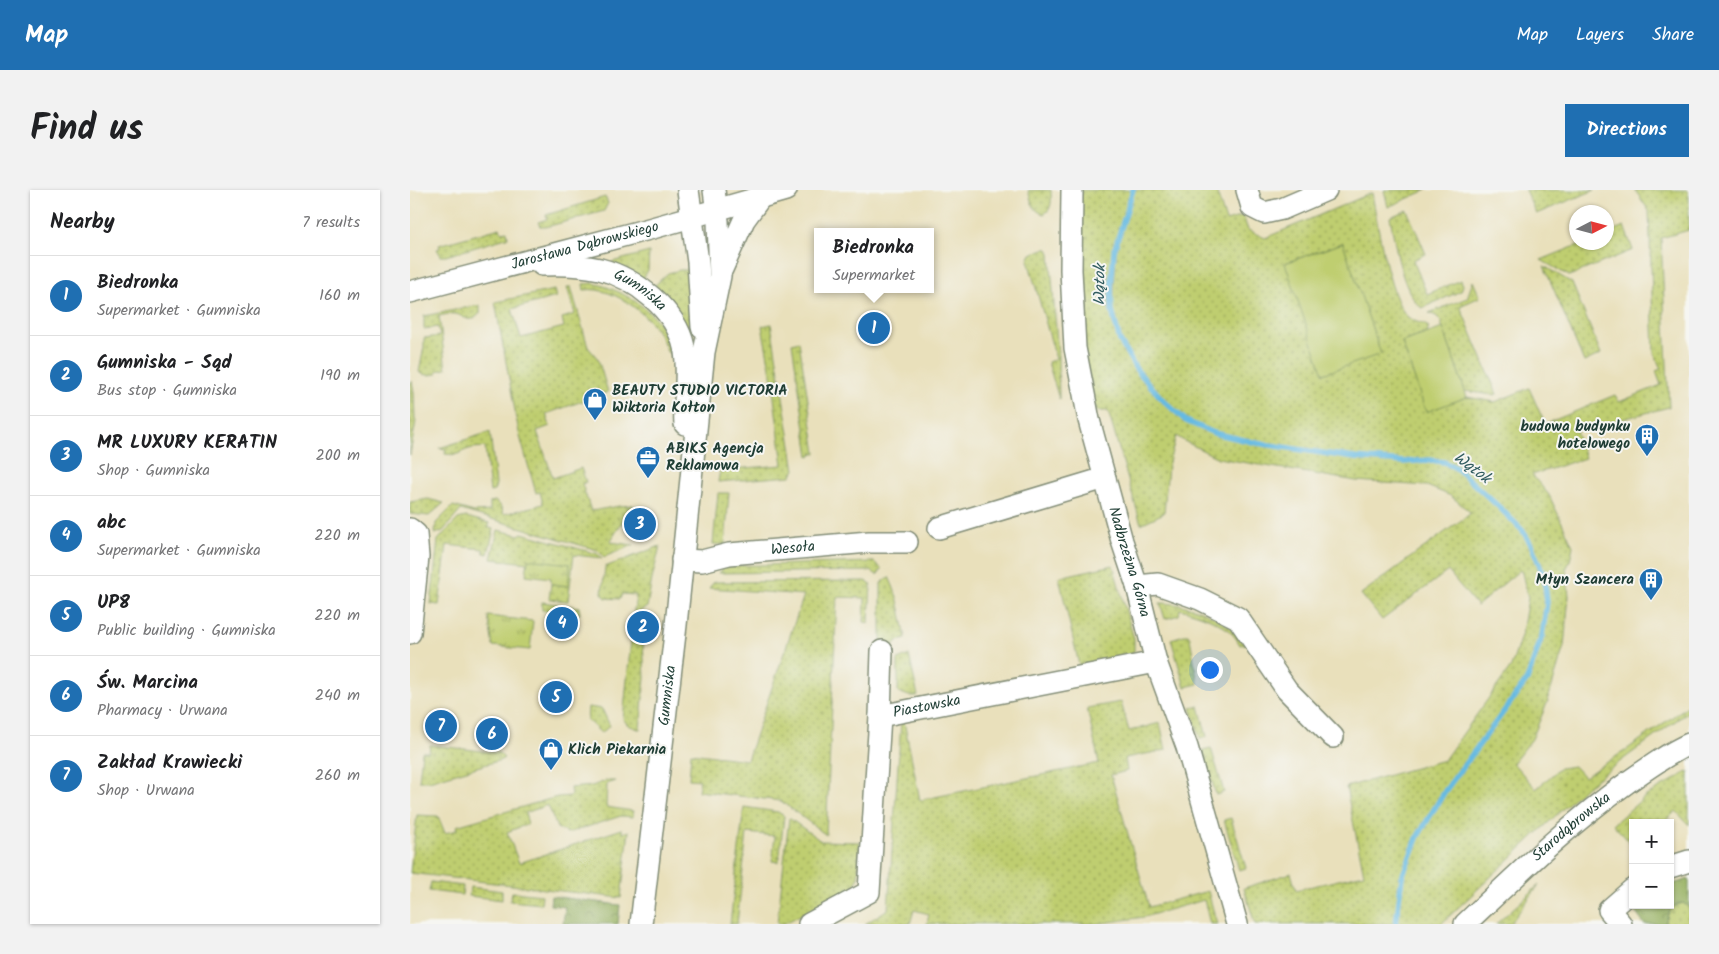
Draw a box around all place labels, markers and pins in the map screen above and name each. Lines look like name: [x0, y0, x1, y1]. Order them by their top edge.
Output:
pin: 1: [858, 309, 890, 347]
place label: BEAUTY STUDIO VICTORIA Wiktoria Kołton: [612, 379, 788, 420]
shop icon: BEAUTY STUDIO VICTORIA Wiktoria Kołton: [582, 387, 608, 421]
place label: budowa budynku hotelowego: [1521, 415, 1631, 456]
building icon: budowa budynku hotelowego: [1634, 423, 1660, 457]
place label: ABIKS Agencja Reklamowa: [666, 437, 764, 478]
office icon: ABIKS Agencja Reklamowa: [635, 445, 661, 479]
pin: 3: [624, 505, 656, 543]
building icon: Młyn Szancera: [1638, 567, 1664, 601]
place label: Młyn Szancera: [1536, 568, 1634, 592]
pin: 4: [546, 604, 578, 642]
pin: 2: [627, 608, 659, 646]
pin: 5: [540, 678, 572, 716]
pin: 7: [425, 707, 457, 745]
pin: 6: [476, 715, 508, 753]
shop icon: Klich Piekarnia: [538, 737, 564, 771]
place label: Klich Piekarnia: [568, 738, 667, 762]

